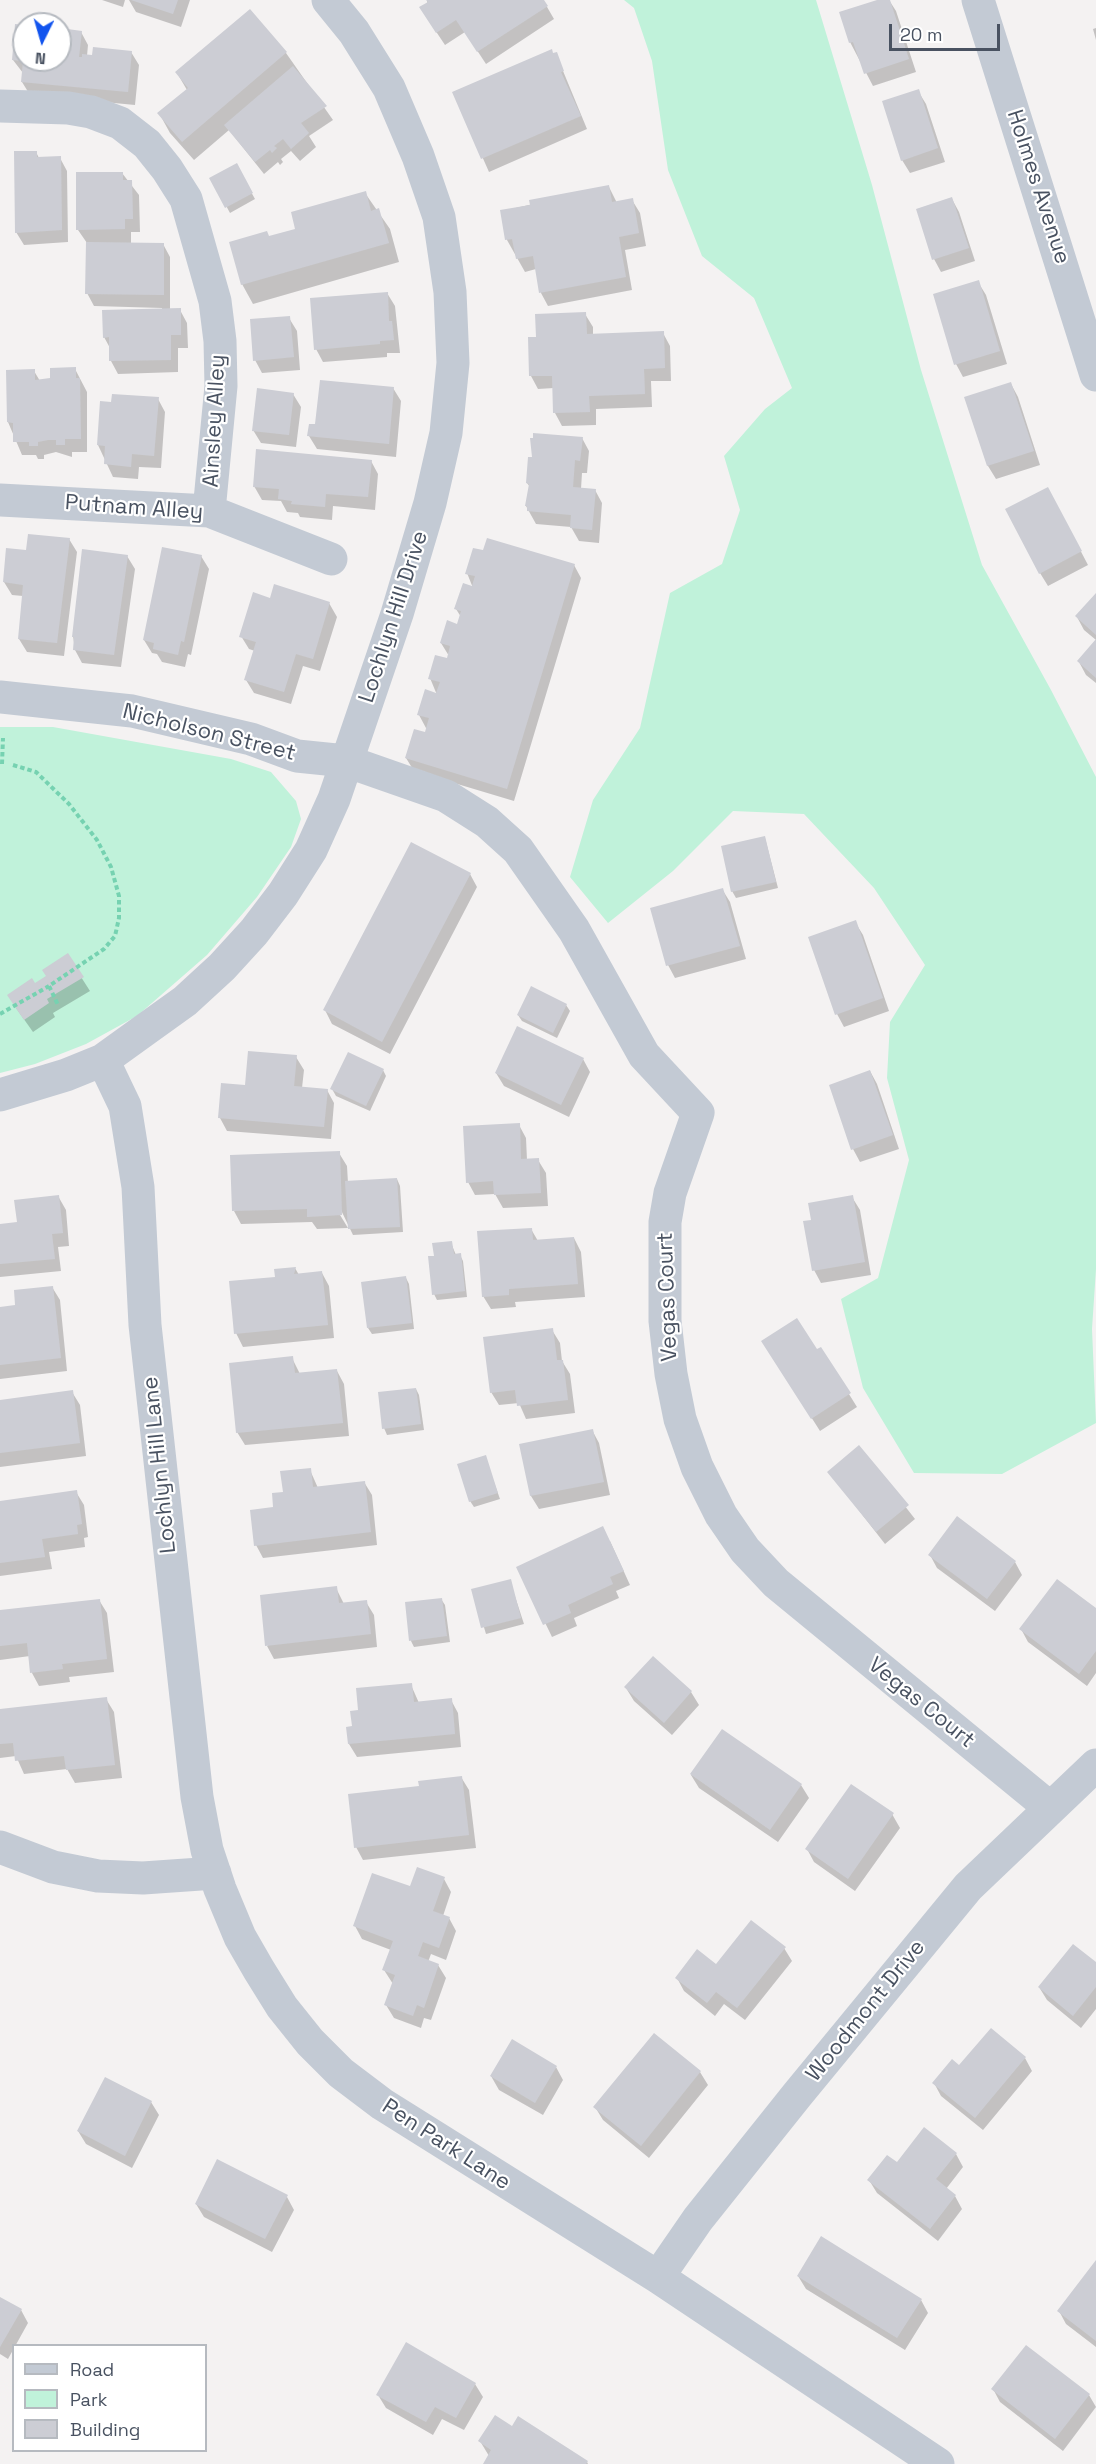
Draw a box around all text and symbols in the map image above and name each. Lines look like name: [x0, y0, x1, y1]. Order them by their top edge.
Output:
north arrow: [12, 12, 72, 72]
scale bar: [892, 12, 1003, 50]
text: 20 m: [900, 23, 943, 46]
text: N: [34, 48, 47, 69]
street label: Holmes Avenue: [1001, 107, 1075, 267]
street label: Ainsley Alley: [198, 354, 232, 488]
street label: Putnam Alley: [64, 490, 204, 526]
street label: Lochlyn Hill Drive: [354, 528, 434, 706]
street label: Nicholson Street: [120, 699, 298, 767]
street label: Vegas Court: [653, 1232, 683, 1362]
street label: Lochlyn Hill Lane: [138, 1375, 182, 1555]
street label: Vegas Court: [862, 1652, 980, 1754]
street label: Woodmont Drive: [801, 1935, 931, 2087]
street label: Pen Park Lane: [377, 2094, 515, 2196]
legend: [12, 2344, 207, 2452]
text: Road: [70, 2358, 114, 2381]
text: Park: [70, 2388, 107, 2411]
text: Building: [70, 2418, 140, 2441]

